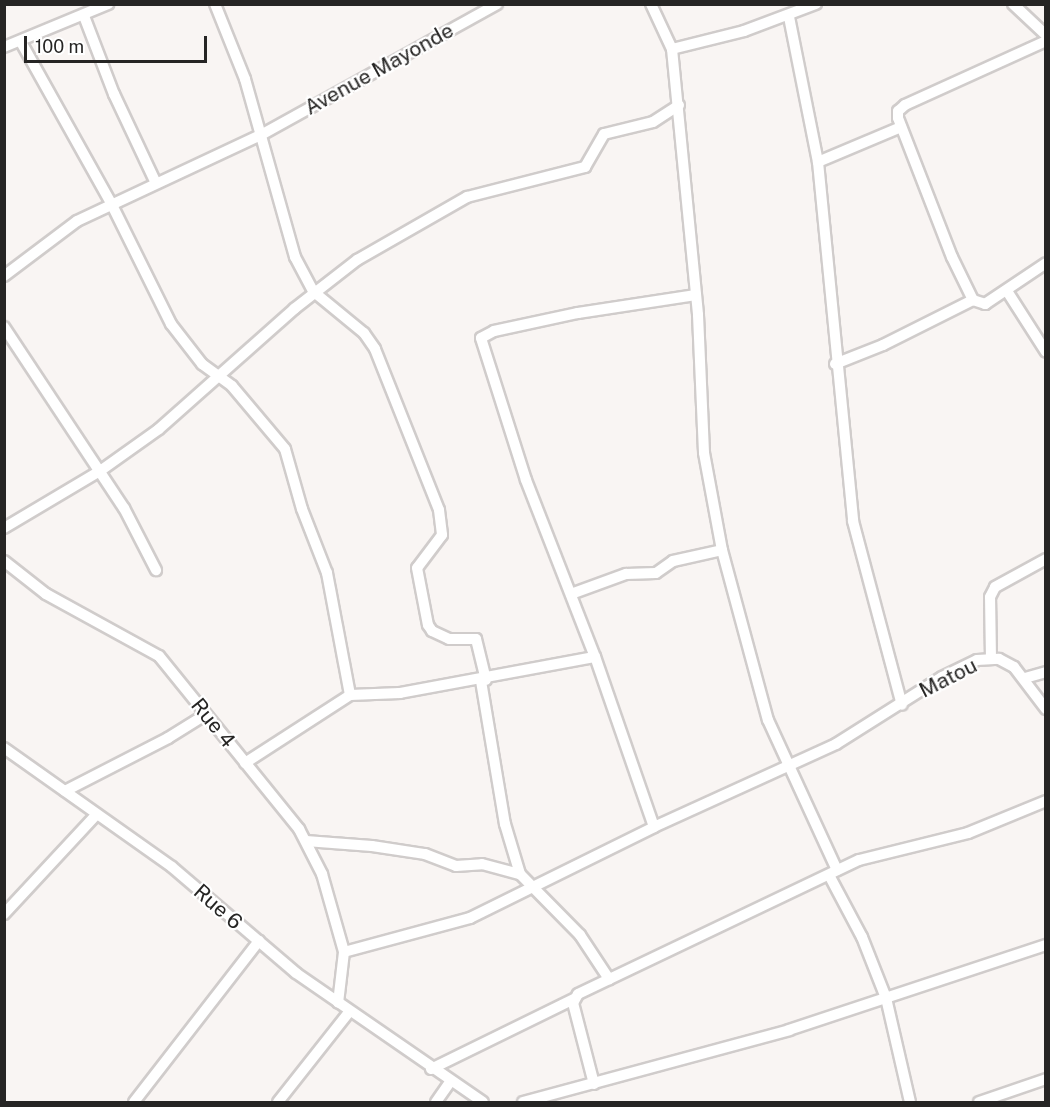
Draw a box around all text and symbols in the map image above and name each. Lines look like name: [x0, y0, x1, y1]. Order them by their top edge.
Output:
street label: Avenue Mayonde: [300, 18, 458, 120]
scale bar: [27, 24, 210, 62]
text: 100 m: [35, 36, 84, 57]
street label: Matou: [915, 653, 981, 703]
street label: Rue 4: [185, 693, 241, 753]
street label: Rue 6: [188, 879, 248, 935]

